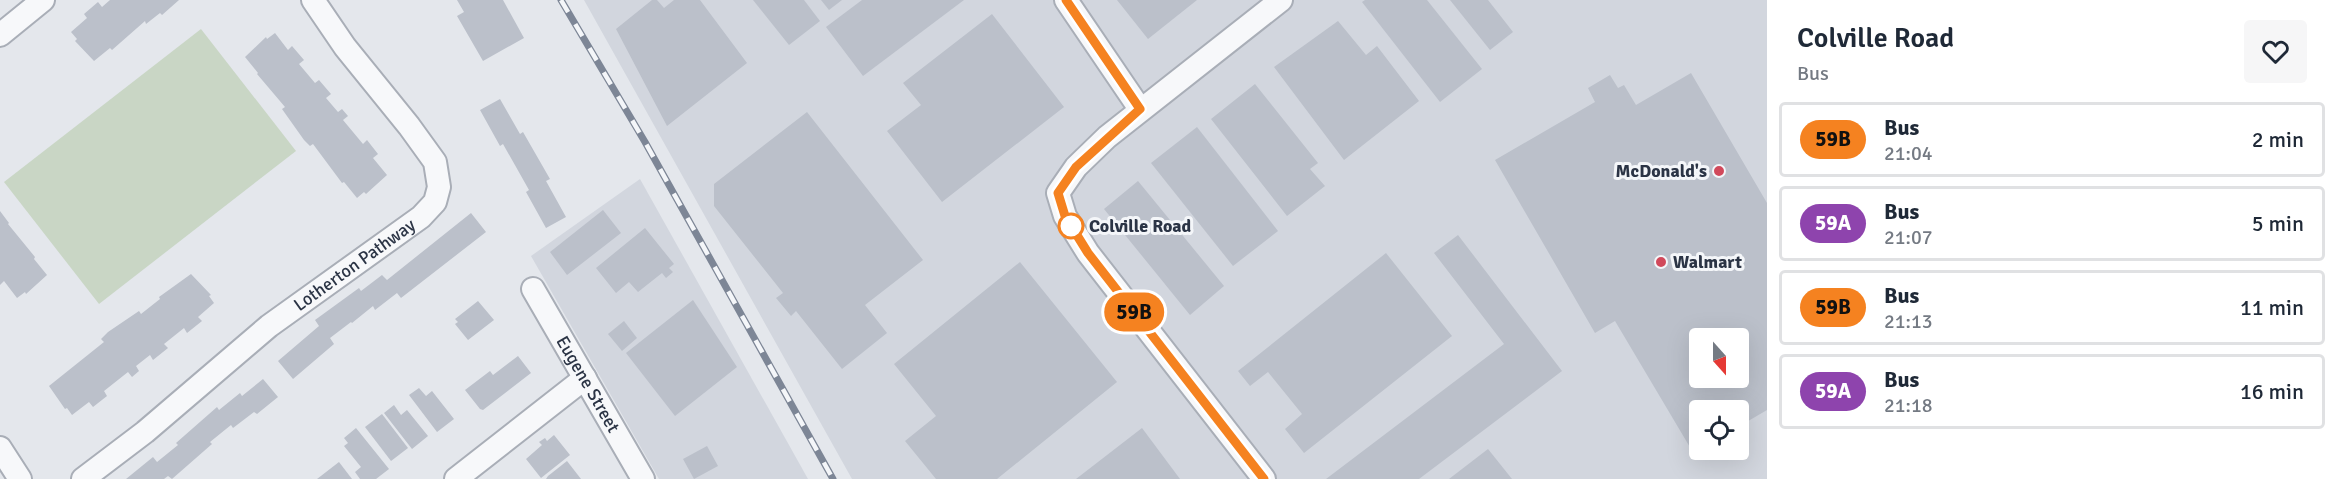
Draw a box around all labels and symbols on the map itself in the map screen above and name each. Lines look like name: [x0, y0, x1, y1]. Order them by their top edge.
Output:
place label: McDonald's: [1616, 160, 1707, 182]
marker: McDonald's: [1712, 164, 1726, 178]
street label: Lotherton Pathway: [289, 213, 420, 316]
marker: Colville Road: [1058, 213, 1084, 239]
place label: Colville Road: [1089, 215, 1191, 237]
place label: Walmart: [1673, 251, 1742, 273]
marker: Walmart: [1654, 255, 1668, 269]
line badge: 59B: [1100, 292, 1168, 332]
north arrow: [1689, 328, 1749, 388]
street label: Eugene Street: [552, 332, 625, 436]

